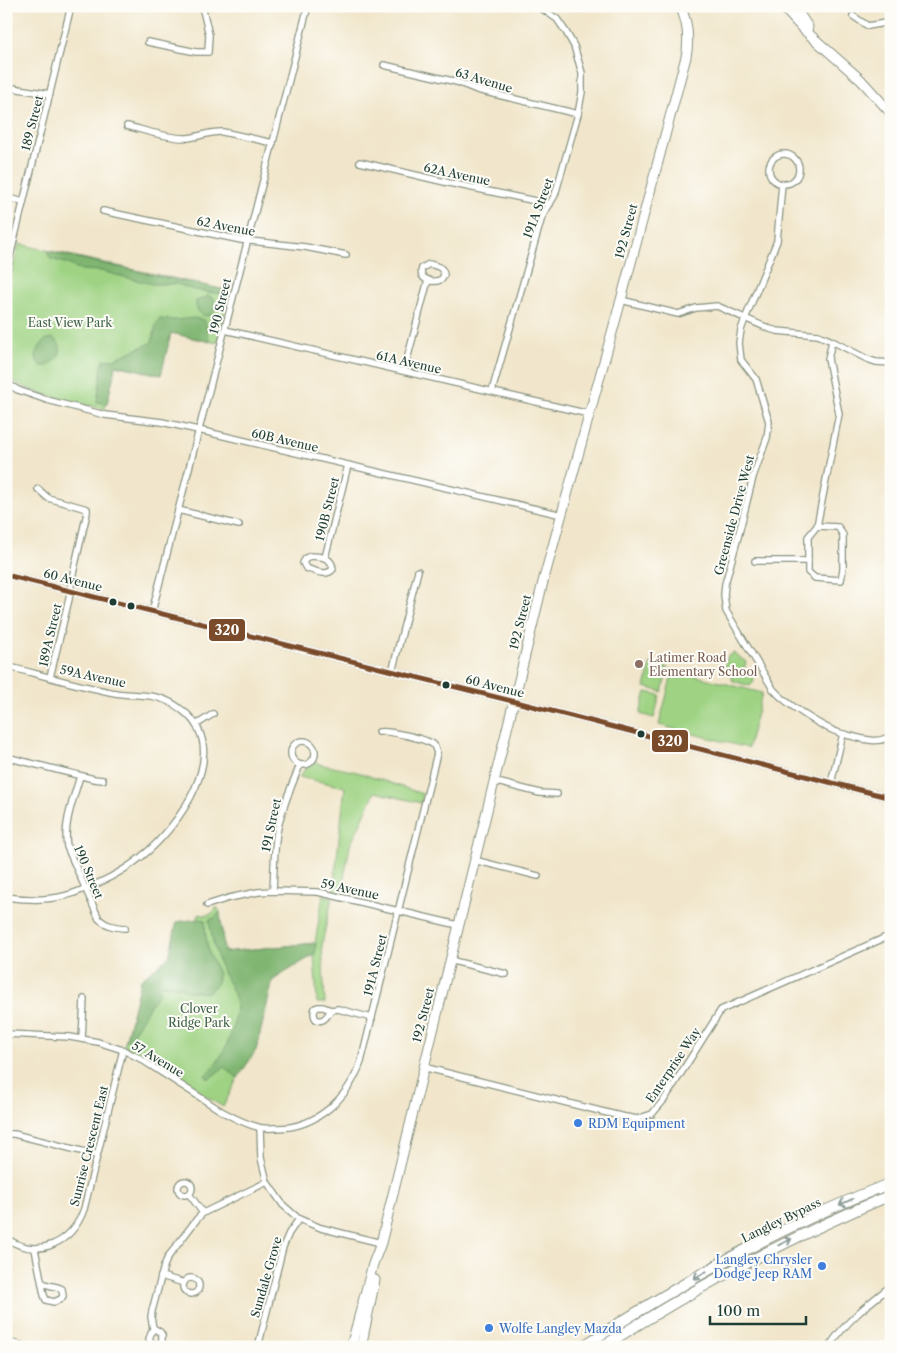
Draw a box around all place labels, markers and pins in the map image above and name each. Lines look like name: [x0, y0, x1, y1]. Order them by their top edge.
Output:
unlabelled marker: [108, 597, 118, 607]
unlabelled marker: [126, 601, 136, 611]
place label: Latimer Road Elementary School: [649, 650, 758, 679]
marker: Latimer Road Elementary School: [633, 658, 645, 670]
unlabelled marker: [441, 680, 451, 690]
unlabelled marker: [636, 729, 646, 739]
place label: RDM Equipment: [588, 1116, 686, 1131]
marker: RDM Equipment: [572, 1117, 584, 1129]
place label: Langley Chrysler Dodge Jeep RAM: [714, 1252, 812, 1281]
marker: Langley Chrysler Dodge Jeep RAM: [816, 1260, 828, 1272]
place label: Wolfe Langley Mazda: [498, 1321, 623, 1336]
marker: Wolfe Langley Mazda: [483, 1322, 495, 1334]

